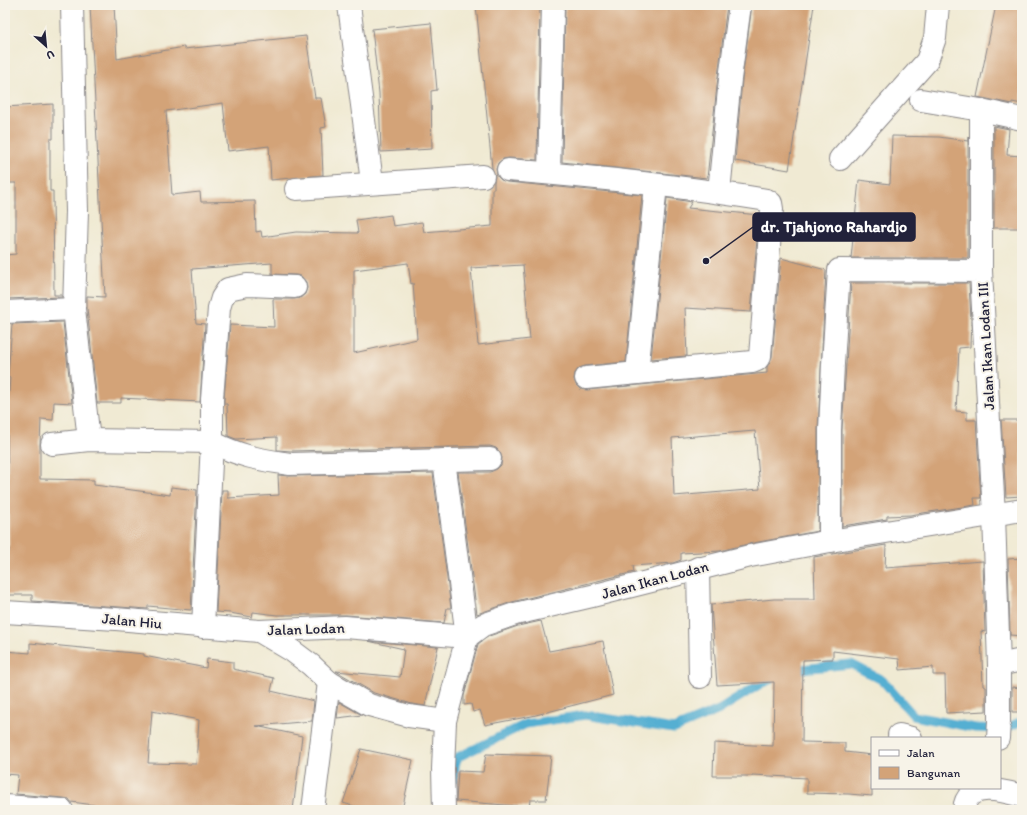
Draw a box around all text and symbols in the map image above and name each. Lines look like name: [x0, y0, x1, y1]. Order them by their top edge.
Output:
north arrow: [26, 26, 66, 66]
text: U: [44, 47, 57, 62]
callout: dr. Tjahjono Rahardjo: [753, 213, 915, 241]
text: dr. Tjahjono Rahardjo: [761, 217, 907, 237]
street label: Jalan Ikan Lodan III: [974, 281, 998, 411]
street label: Jalan Ikan Lodan: [600, 557, 711, 603]
street label: Jalan Hiu: [101, 609, 163, 633]
street label: Jalan Lodan: [267, 619, 346, 639]
legend: [871, 737, 1001, 789]
text: Jalan: [907, 746, 935, 760]
text: Bangunan: [907, 766, 960, 780]

